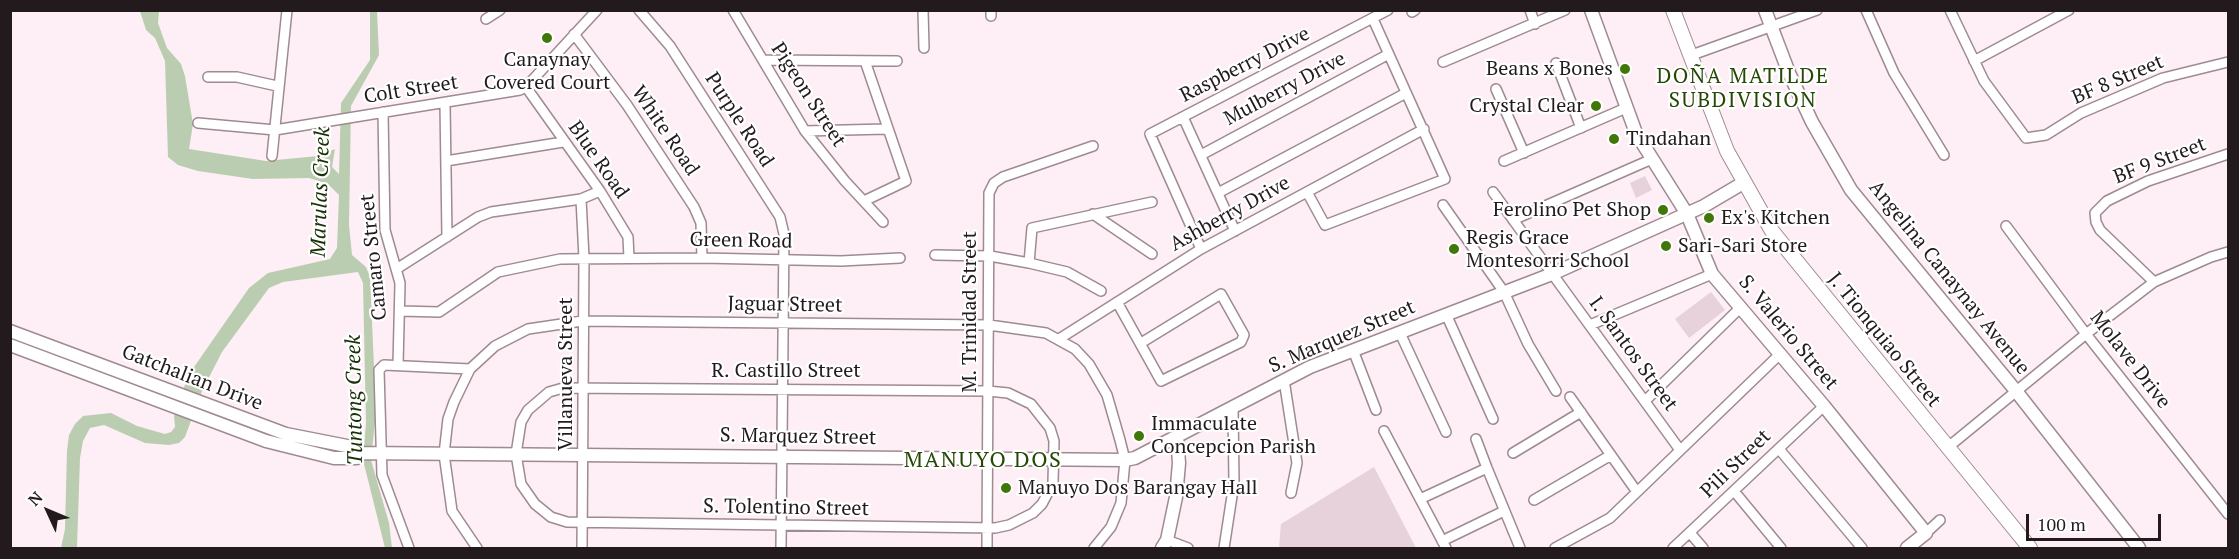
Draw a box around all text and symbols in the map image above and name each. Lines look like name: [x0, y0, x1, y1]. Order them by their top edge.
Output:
street label: Raspberry Drive: [1176, 22, 1314, 108]
marker: Canaynay Covered Court: [540, 31, 554, 45]
street label: Pigeon Street: [765, 38, 851, 152]
street label: Mulberry Drive: [1220, 47, 1350, 131]
place label: Canaynay Covered Court: [484, 48, 610, 95]
street label: BF 8 Street: [2069, 50, 2167, 110]
place label: Beans x Bones: [1486, 57, 1613, 81]
marker: Beans x Bones: [1618, 62, 1632, 76]
district label: DOÑA MATILDE SUBDIVISION: [1656, 64, 1830, 114]
street label: Purple Road: [700, 68, 778, 172]
street label: Colt Street: [362, 71, 460, 109]
street label: White Road: [626, 81, 704, 181]
place label: Crystal Clear: [1469, 94, 1584, 118]
marker: Crystal Clear: [1589, 99, 1603, 113]
street label: Blue Road: [563, 117, 633, 203]
water label: Marulas Creek: [306, 126, 336, 258]
place label: Tindahan: [1626, 127, 1711, 151]
marker: Tindahan: [1607, 132, 1621, 146]
street label: BF 9 Street: [2110, 132, 2210, 190]
street label: Ashberry Drive: [1166, 171, 1294, 257]
street label: Angelina Canaynay Avenue: [1863, 176, 2035, 380]
street label: Camaro Street: [355, 192, 393, 322]
place label: Ferolino Pet Shop: [1493, 198, 1651, 222]
marker: Ferolino Pet Shop: [1656, 203, 1670, 217]
place label: Ex's Kitchen: [1721, 206, 1830, 230]
marker: Ex's Kitchen: [1702, 211, 1716, 225]
place label: Regis Grace Montesorri School: [1466, 226, 1630, 273]
street label: Green Road: [689, 228, 793, 254]
street label: M. Trinidad Street: [958, 231, 982, 393]
place label: Sari-Sari Store: [1678, 234, 1807, 258]
marker: Sari-Sari Store: [1659, 239, 1673, 253]
marker: Regis Grace Montesorri School: [1447, 242, 1461, 256]
street label: J. Tionquiao Street: [1822, 268, 1946, 412]
street label: S. Valerio Street: [1733, 271, 1843, 395]
street label: Jaguar Street: [727, 292, 843, 318]
street label: I. Santos Street: [1583, 292, 1683, 416]
street label: S. Marquez Street: [1265, 295, 1419, 379]
street label: Villanueva Street: [554, 297, 578, 451]
street label: Molave Drive: [2085, 307, 2175, 413]
water label: Tuntong Creek: [341, 334, 369, 466]
street label: Gatchalian Drive: [118, 340, 266, 416]
street label: R. Castillo Street: [711, 359, 861, 383]
place label: Immaculate Concepcion Parish: [1151, 412, 1316, 459]
street label: S. Marquez Street: [720, 424, 876, 450]
street label: Pili Street: [1696, 425, 1776, 503]
marker: Immaculate Concepcion Parish: [1132, 429, 1146, 443]
district label: MANUYO DOS: [904, 448, 1062, 474]
place label: Manuyo Dos Barangay Hall: [1018, 476, 1258, 500]
north arrow: [18, 481, 78, 541]
marker: Manuyo Dos Barangay Hall: [999, 481, 1013, 495]
text: N: [23, 486, 47, 511]
street label: S. Tolentino Street: [703, 495, 869, 521]
scale bar: [2029, 502, 2164, 540]
text: 100 m: [2037, 512, 2086, 536]

